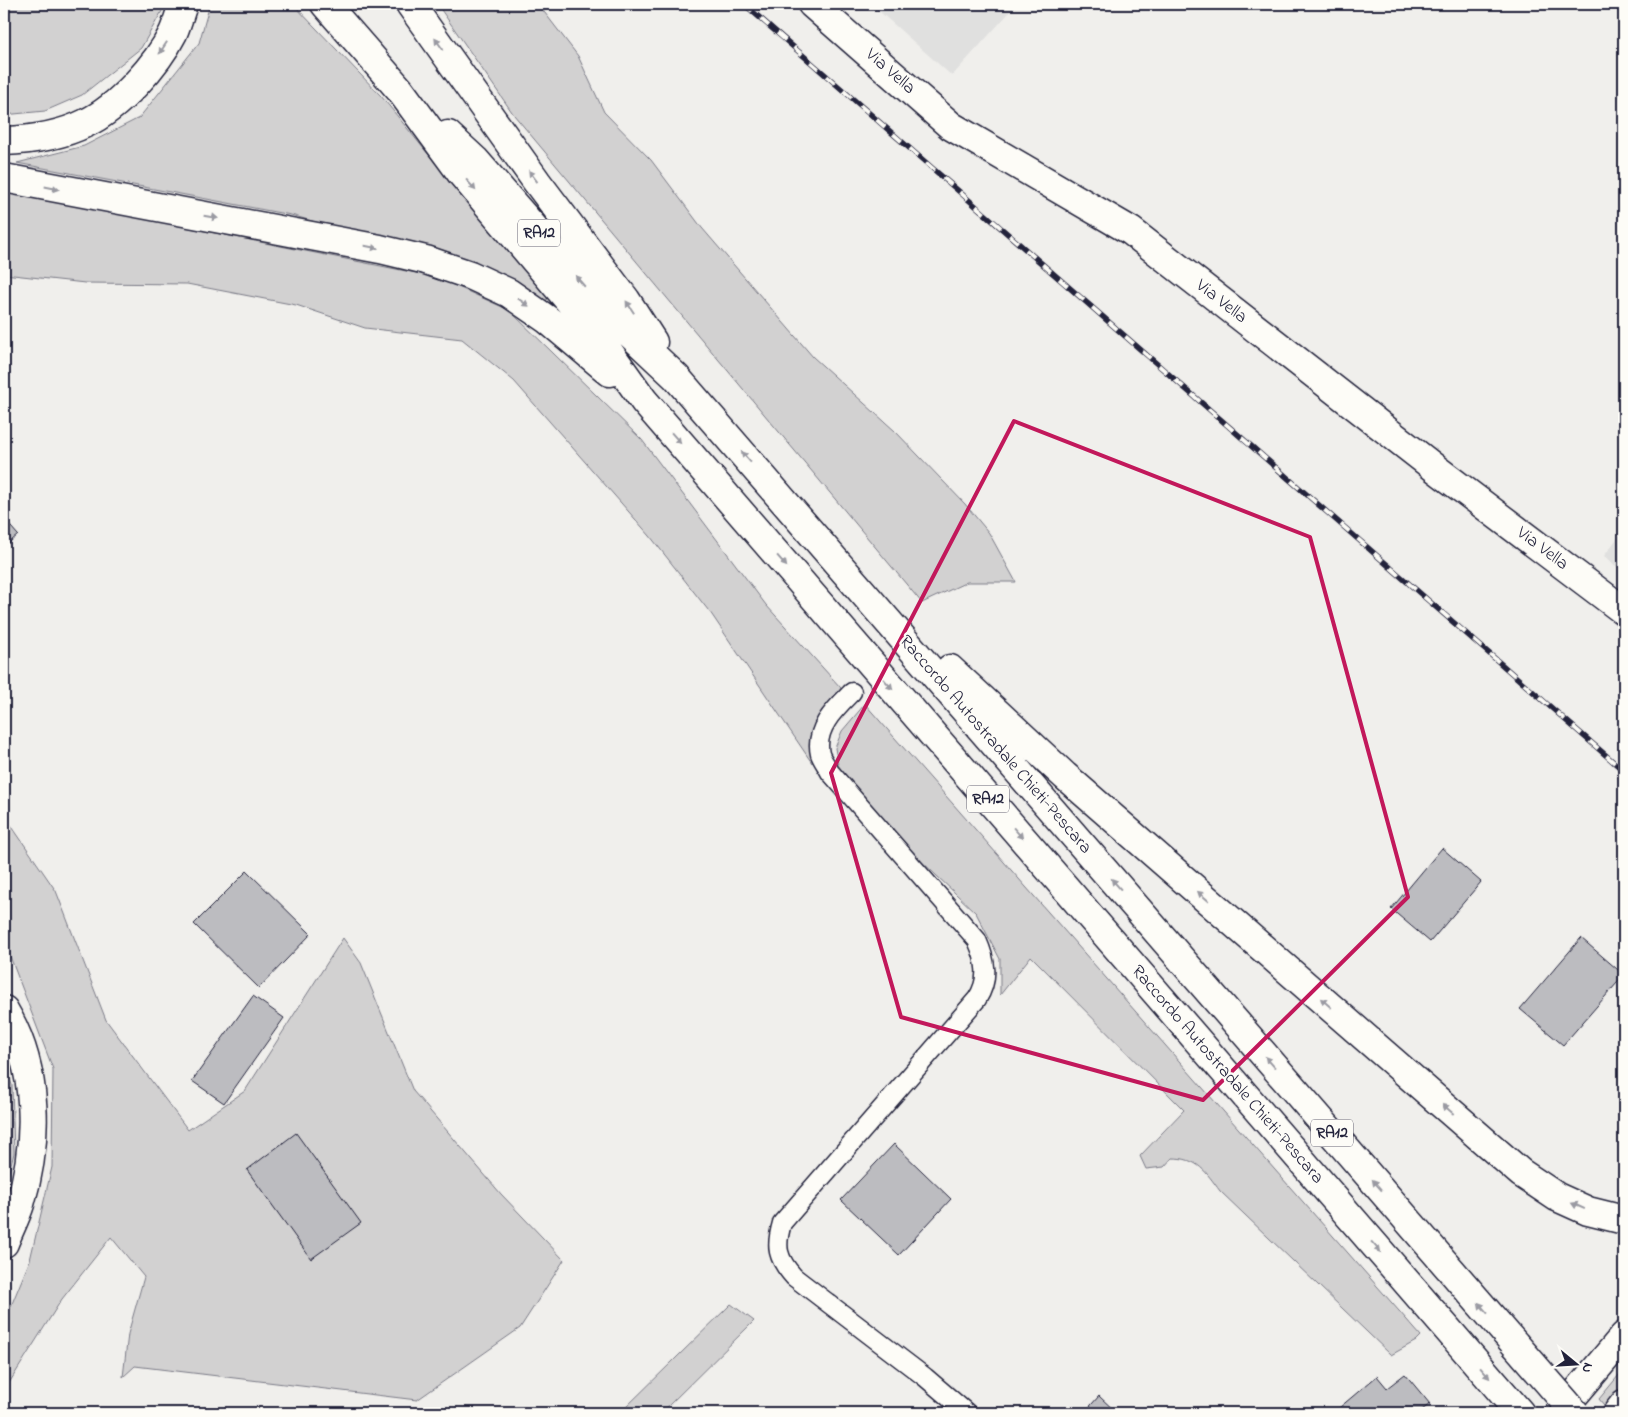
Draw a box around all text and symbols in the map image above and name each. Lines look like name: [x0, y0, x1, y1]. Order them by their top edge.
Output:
one-way arrow: [433, 38, 444, 51]
one-way arrow: [158, 41, 168, 55]
street label: Via Vella: [858, 42, 921, 101]
one-way arrow: [528, 169, 538, 183]
one-way arrow: [465, 179, 476, 192]
one-way arrow: [44, 184, 60, 192]
one-way arrow: [204, 214, 220, 222]
road number: RA12: [518, 220, 560, 247]
one-way arrow: [364, 243, 379, 251]
street label: Via Vella: [1189, 273, 1252, 330]
one-way arrow: [574, 274, 585, 287]
one-way arrow: [516, 297, 530, 307]
one-way arrow: [625, 300, 635, 313]
one-way arrow: [670, 431, 681, 444]
one-way arrow: [741, 451, 752, 464]
street label: Via Vella: [1510, 520, 1573, 577]
one-way arrow: [776, 554, 788, 566]
street label: Raccordo Autostradale Chieti-Pescara: [892, 630, 1098, 860]
one-way arrow: [883, 677, 894, 690]
road number: RA12: [967, 786, 1009, 812]
one-way arrow: [1012, 826, 1023, 839]
one-way arrow: [1110, 879, 1122, 891]
one-way arrow: [1198, 890, 1210, 902]
street label: Raccordo Autostradale Chieti-Pescara: [1124, 960, 1330, 1190]
one-way arrow: [1319, 997, 1332, 1008]
one-way arrow: [1265, 1055, 1276, 1068]
one-way arrow: [1443, 1103, 1455, 1115]
road number: RA12: [1311, 1120, 1353, 1146]
one-way arrow: [1371, 1178, 1382, 1191]
one-way arrow: [1571, 1202, 1585, 1210]
one-way arrow: [1370, 1241, 1381, 1253]
one-way arrow: [1477, 1302, 1489, 1314]
north arrow: [1550, 1340, 1600, 1390]
text: N: [1575, 1360, 1598, 1375]
one-way arrow: [1480, 1367, 1491, 1380]

